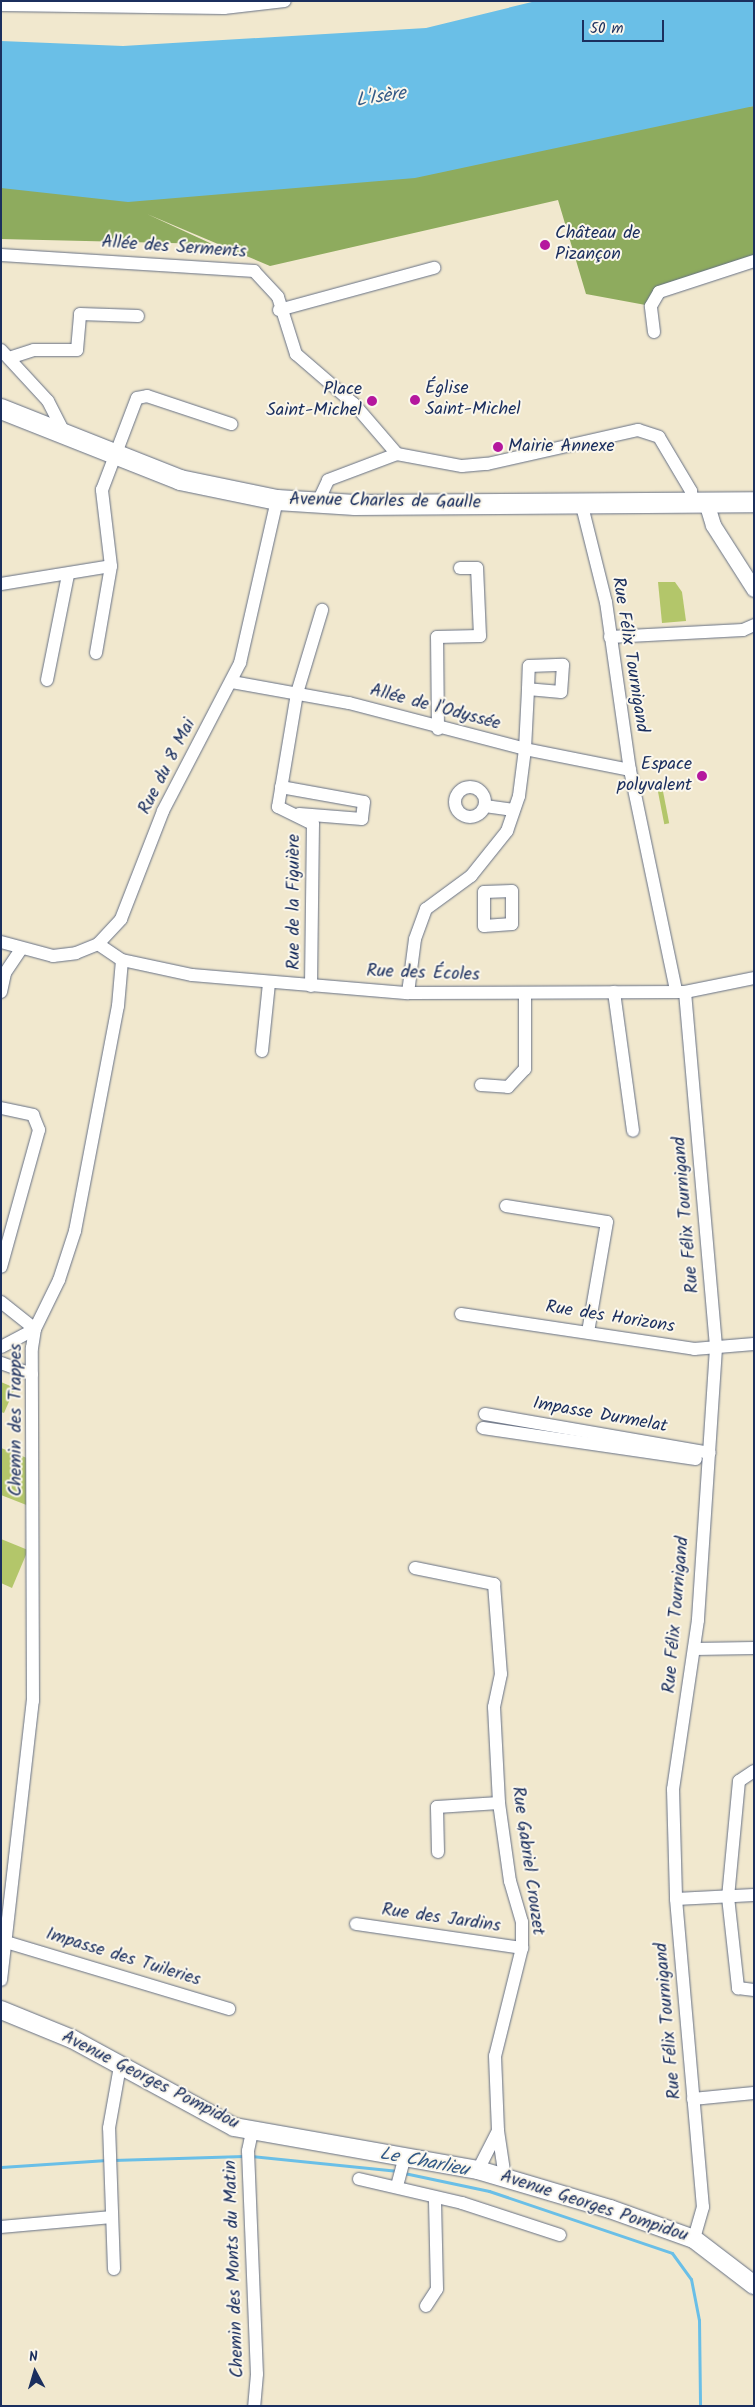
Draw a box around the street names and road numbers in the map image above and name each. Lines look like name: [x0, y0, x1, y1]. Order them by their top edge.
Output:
street label: Allée des Serments: [101, 232, 247, 264]
street label: Avenue Charles de Gaulle: [289, 490, 481, 514]
street label: Rue Félix Tournigand: [606, 576, 652, 734]
street label: Allée de l'Odyssée: [367, 680, 503, 736]
street label: Rue du 8 Mai: [135, 716, 201, 818]
street label: Rue de la Figuière: [284, 834, 306, 970]
street label: Rue des Écoles: [366, 961, 480, 987]
street label: Rue Félix Tournigand: [669, 1136, 705, 1294]
street label: Rue des Horizons: [544, 1297, 676, 1339]
street label: Chemin des Trappes: [6, 1344, 28, 1496]
street label: Impasse Durmelat: [531, 1394, 669, 1438]
street label: Rue Félix Tournigand: [659, 1536, 695, 1694]
street label: Rue Gabriel Crouzet: [506, 1785, 548, 1937]
street label: Rue des Jardins: [380, 1900, 502, 1938]
street label: Impasse des Tuileries: [43, 1924, 203, 1992]
street label: Rue Félix Tournigand: [651, 1942, 687, 2100]
street label: Avenue Georges Pompidou: [58, 2027, 242, 2135]
street label: Chemin des Monts du Matin: [220, 2160, 250, 2378]
street label: Avenue Georges Pompidou: [498, 2166, 690, 2248]

